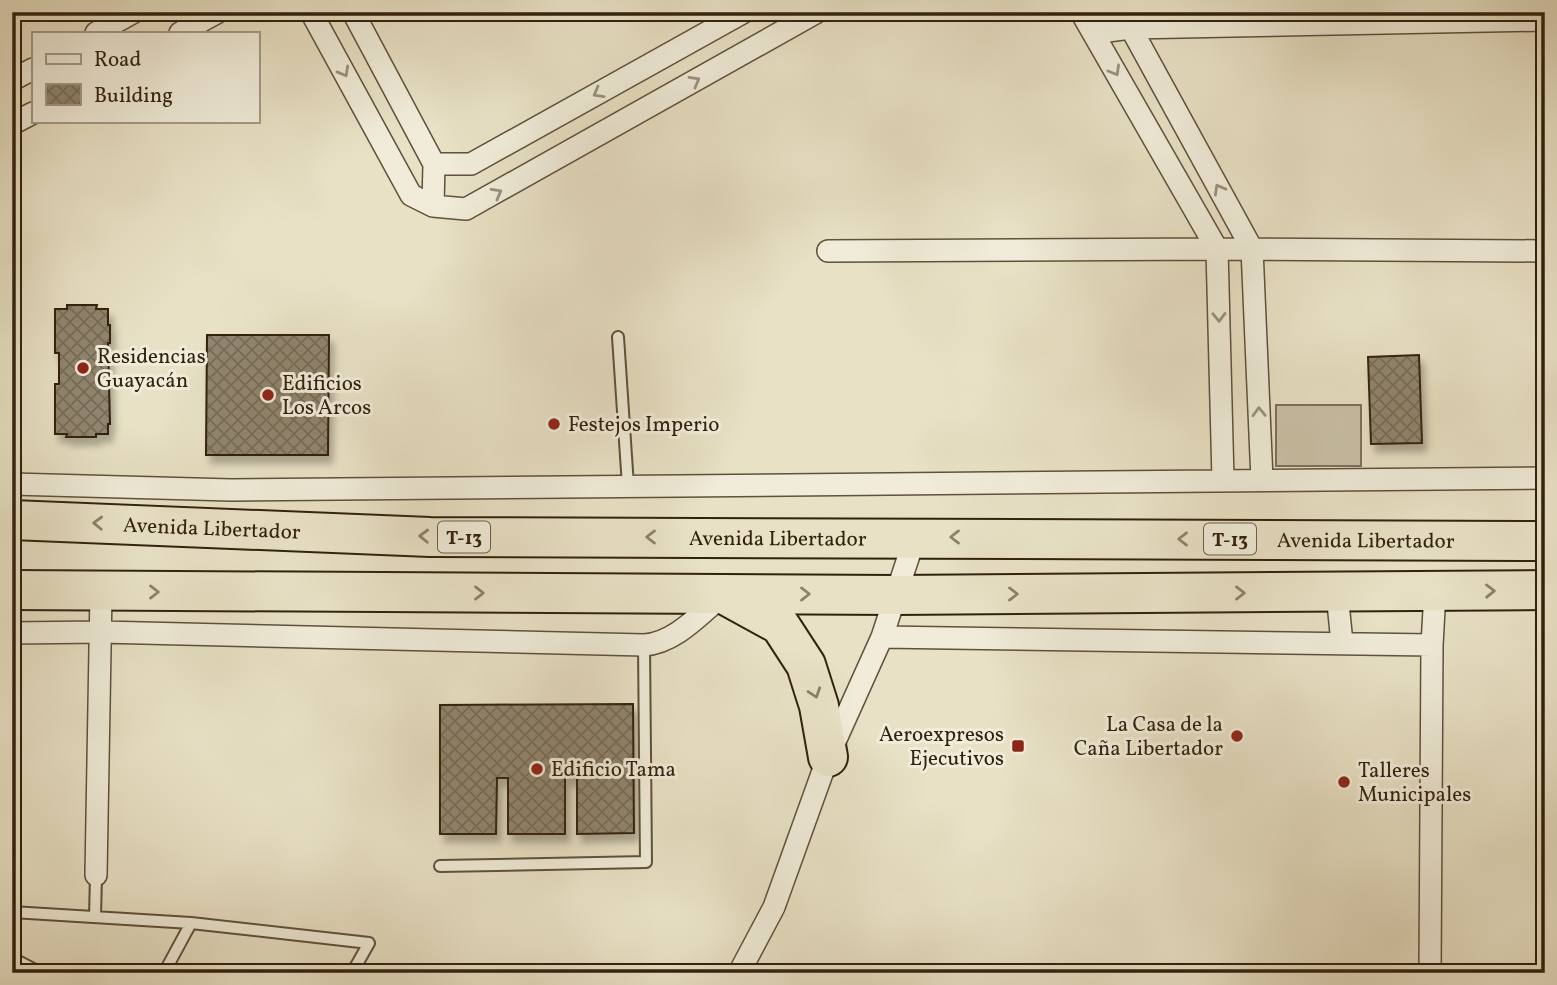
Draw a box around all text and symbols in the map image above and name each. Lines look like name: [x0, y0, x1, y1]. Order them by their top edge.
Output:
legend: [32, 32, 259, 122]
text: Road: [94, 46, 141, 75]
one-way arrow: [1107, 64, 1120, 77]
one-way arrow: [335, 65, 349, 77]
one-way arrow: [687, 76, 700, 89]
text: Building: [94, 82, 173, 111]
one-way arrow: [593, 85, 606, 98]
one-way arrow: [1214, 184, 1227, 196]
one-way arrow: [489, 188, 502, 201]
one-way arrow: [1211, 312, 1227, 323]
place label: Residencias Guayacán: [97, 343, 206, 396]
marker: Residencias Guayacán: [75, 360, 91, 376]
place label: Edificios Los Arcos: [282, 370, 371, 423]
marker: Edificios Los Arcos: [260, 387, 276, 403]
one-way arrow: [1251, 406, 1266, 417]
place label: Festejos Imperio: [568, 411, 719, 440]
marker: Festejos Imperio: [546, 416, 562, 432]
street label: Avenida Libertador: [122, 512, 301, 548]
one-way arrow: [92, 516, 103, 531]
road number: T-13: [438, 522, 490, 552]
road number: T-13: [1204, 524, 1256, 554]
street label: Avenida Libertador: [689, 525, 867, 555]
street label: Avenida Libertador: [1277, 527, 1455, 557]
one-way arrow: [418, 529, 429, 544]
one-way arrow: [645, 529, 656, 545]
one-way arrow: [949, 529, 960, 545]
one-way arrow: [1177, 531, 1187, 547]
one-way arrow: [1485, 583, 1495, 599]
one-way arrow: [149, 584, 160, 600]
one-way arrow: [475, 585, 485, 601]
one-way arrow: [1236, 585, 1246, 601]
one-way arrow: [800, 586, 811, 602]
one-way arrow: [1008, 586, 1019, 602]
one-way arrow: [807, 687, 822, 699]
place label: La Casa de la Caña Libertador: [1074, 711, 1223, 764]
place label: Aeroexpresos Ejecutivos: [879, 721, 1004, 774]
marker: La Casa de la Caña Libertador: [1229, 728, 1245, 744]
marker: Aeroexpresos Ejecutivos: [1010, 738, 1026, 754]
place label: Edificio Tama: [551, 756, 676, 785]
place label: Talleres Municipales: [1358, 757, 1471, 810]
marker: Edificio Tama: [529, 761, 545, 777]
marker: Talleres Municipales: [1336, 774, 1352, 790]

